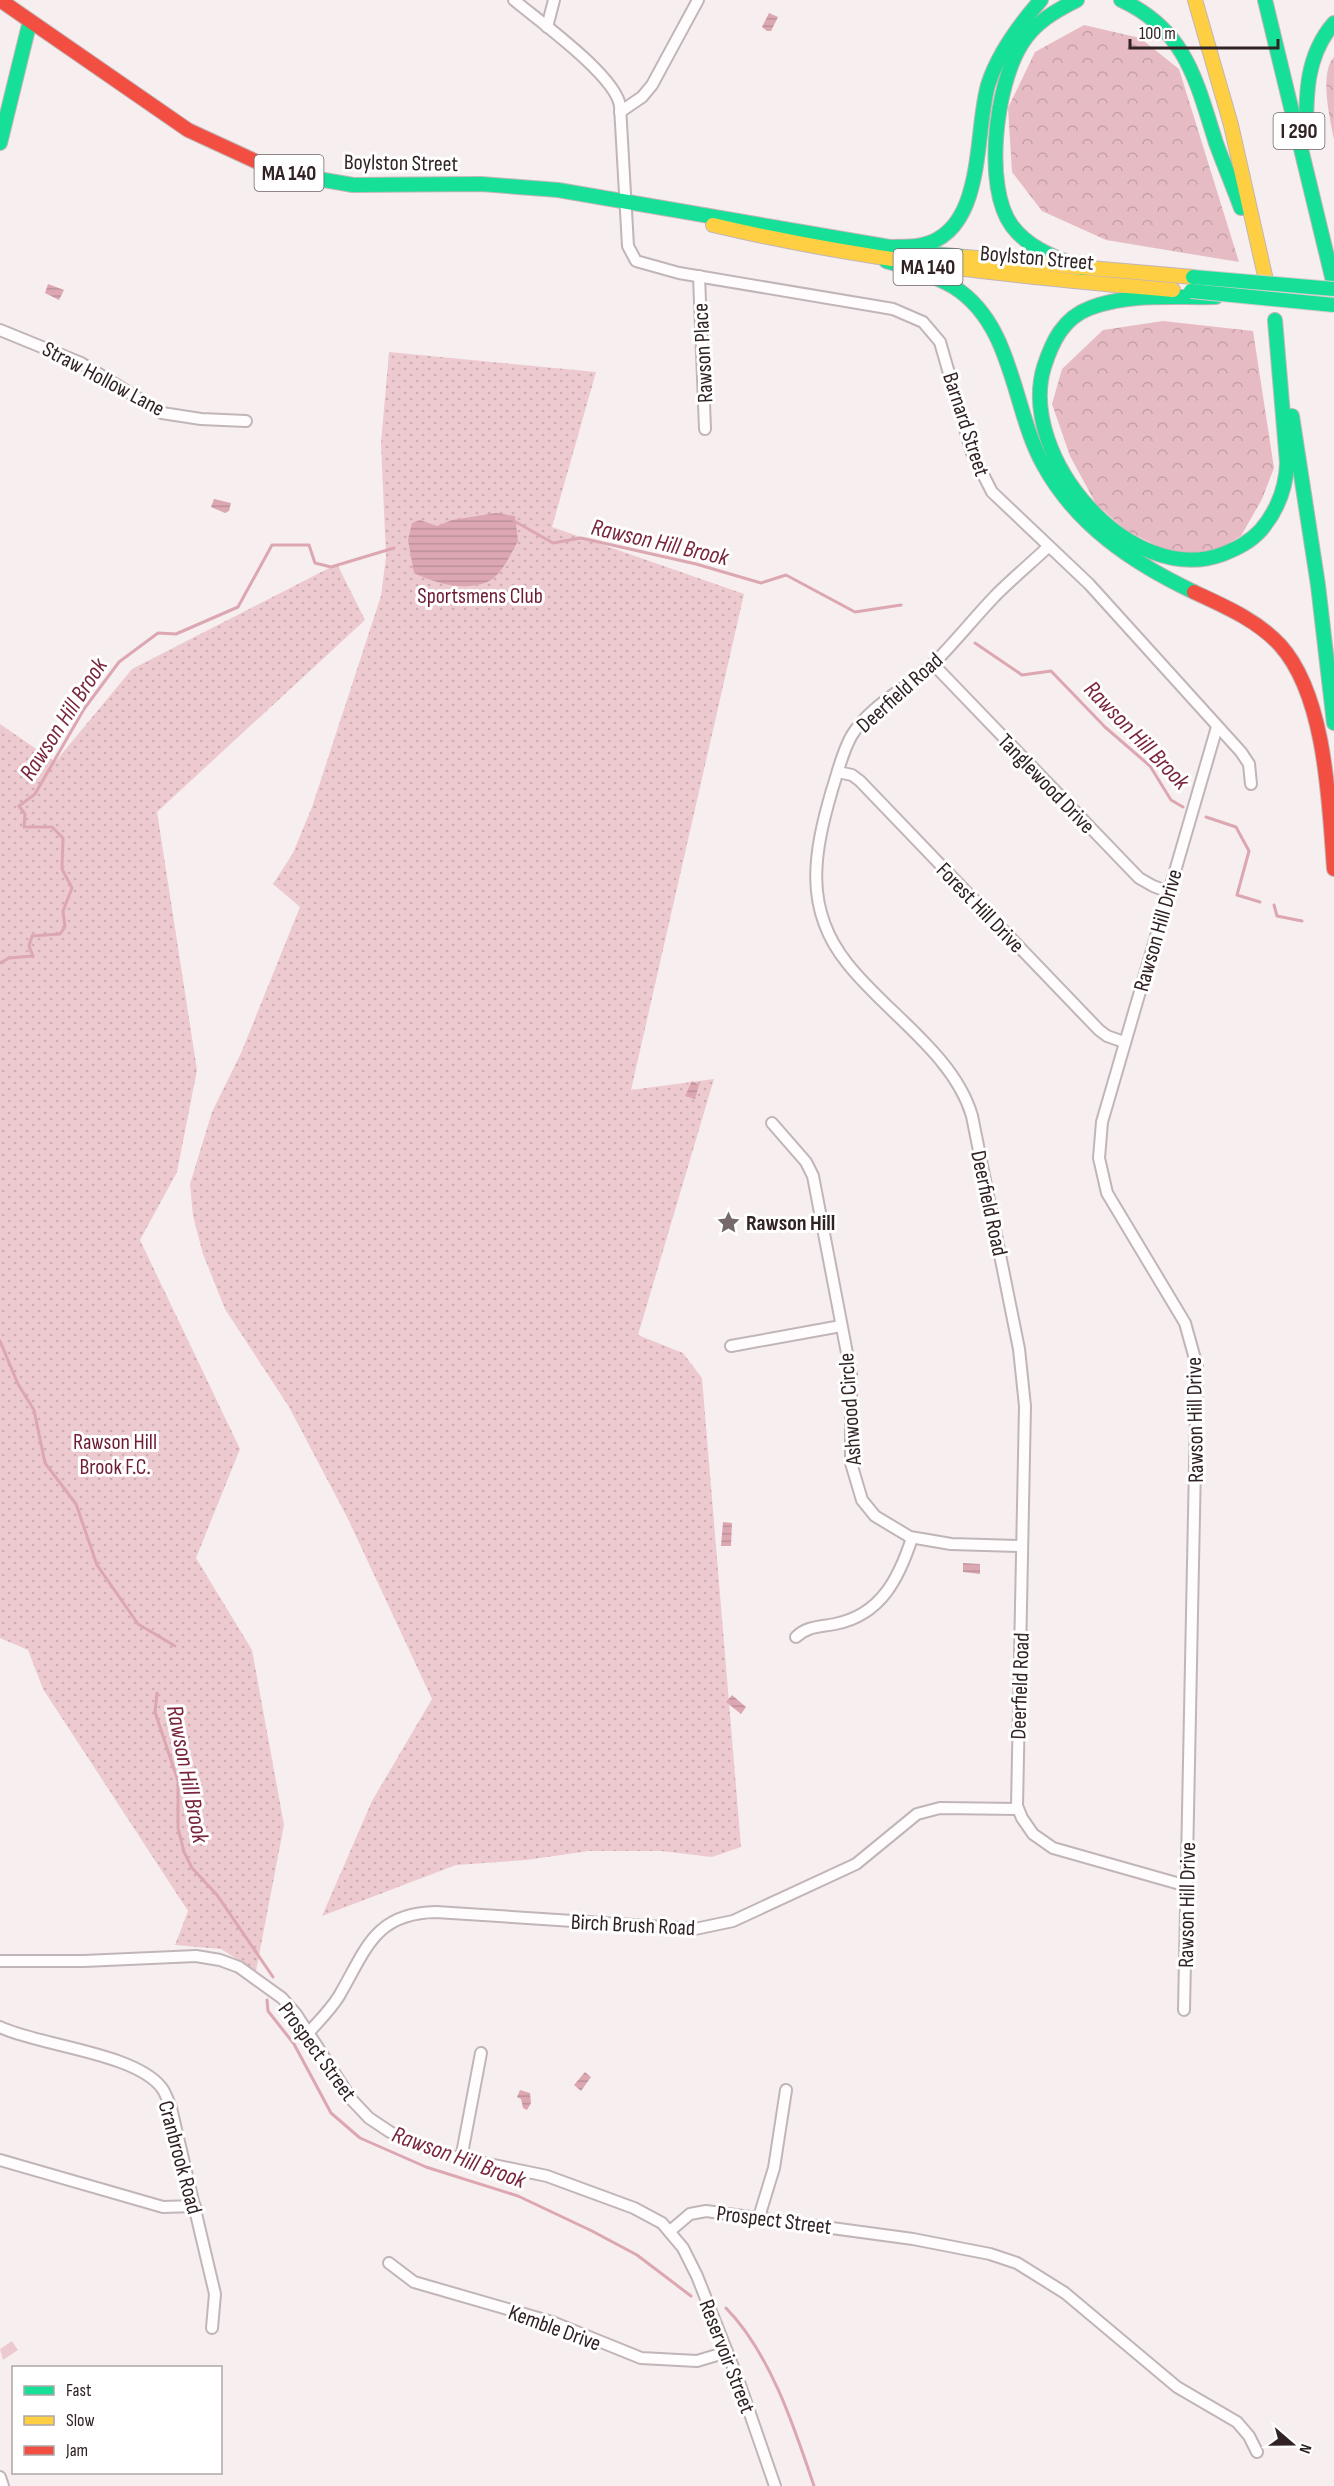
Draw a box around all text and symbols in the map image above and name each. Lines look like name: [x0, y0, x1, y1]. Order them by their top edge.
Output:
scale bar: [1130, 12, 1278, 50]
text: 100 m: [1139, 23, 1176, 44]
road number: I 290: [1274, 113, 1324, 149]
street label: Boylston Street: [344, 149, 459, 178]
road number: MA 140: [254, 155, 324, 191]
street label: Boylston Street: [979, 240, 1095, 277]
road number: MA 140: [894, 249, 962, 285]
street label: Rawson Place: [687, 302, 720, 404]
street label: Straw Hollow Lane: [38, 336, 169, 423]
street label: Barnard Street: [936, 369, 995, 480]
water label: Rawson Hill Brook: [589, 513, 732, 573]
park label: Sportsmens Club: [417, 583, 543, 610]
street label: Deerfield Road: [851, 647, 949, 739]
water label: Rawson Hill Brook: [13, 652, 114, 786]
water label: Rawson Hill Brook: [1078, 675, 1196, 796]
street label: Tanglewood Drive: [992, 728, 1100, 840]
street label: Forest Hill Drive: [930, 857, 1030, 959]
street label: Rawson Hill Drive: [1128, 866, 1189, 995]
street label: Deerfield Road: [964, 1148, 1013, 1258]
place icon: Rawson Hill: [715, 1209, 741, 1235]
place label: Rawson Hill: [746, 1210, 835, 1237]
street label: Ashwood Circle: [833, 1352, 868, 1467]
street label: Rawson Hill Drive: [1181, 1357, 1210, 1483]
park label: Rawson Hill Brook F.C.: [73, 1429, 157, 1481]
street label: Deerfield Road: [1005, 1632, 1036, 1740]
water label: Rawson Hill Brook: [160, 1703, 215, 1846]
street label: Rawson Hill Drive: [1173, 1842, 1202, 1968]
street label: Birch Brush Road: [570, 1909, 696, 1942]
street label: Prospect Street: [272, 1997, 362, 2107]
street label: Cranbrook Road: [151, 2098, 208, 2217]
water label: Rawson Hill Brook: [388, 2120, 530, 2195]
street label: Prospect Street: [715, 2200, 833, 2241]
street label: Reservoir Street: [693, 2296, 761, 2418]
street label: Kemble Drive: [505, 2299, 604, 2358]
legend: [12, 2366, 222, 2474]
text: Fast: [66, 2380, 92, 2401]
text: Slow: [66, 2410, 95, 2431]
north arrow: [1262, 2414, 1322, 2474]
text: Jam: [65, 2440, 88, 2461]
text: N: [1294, 2441, 1315, 2456]

